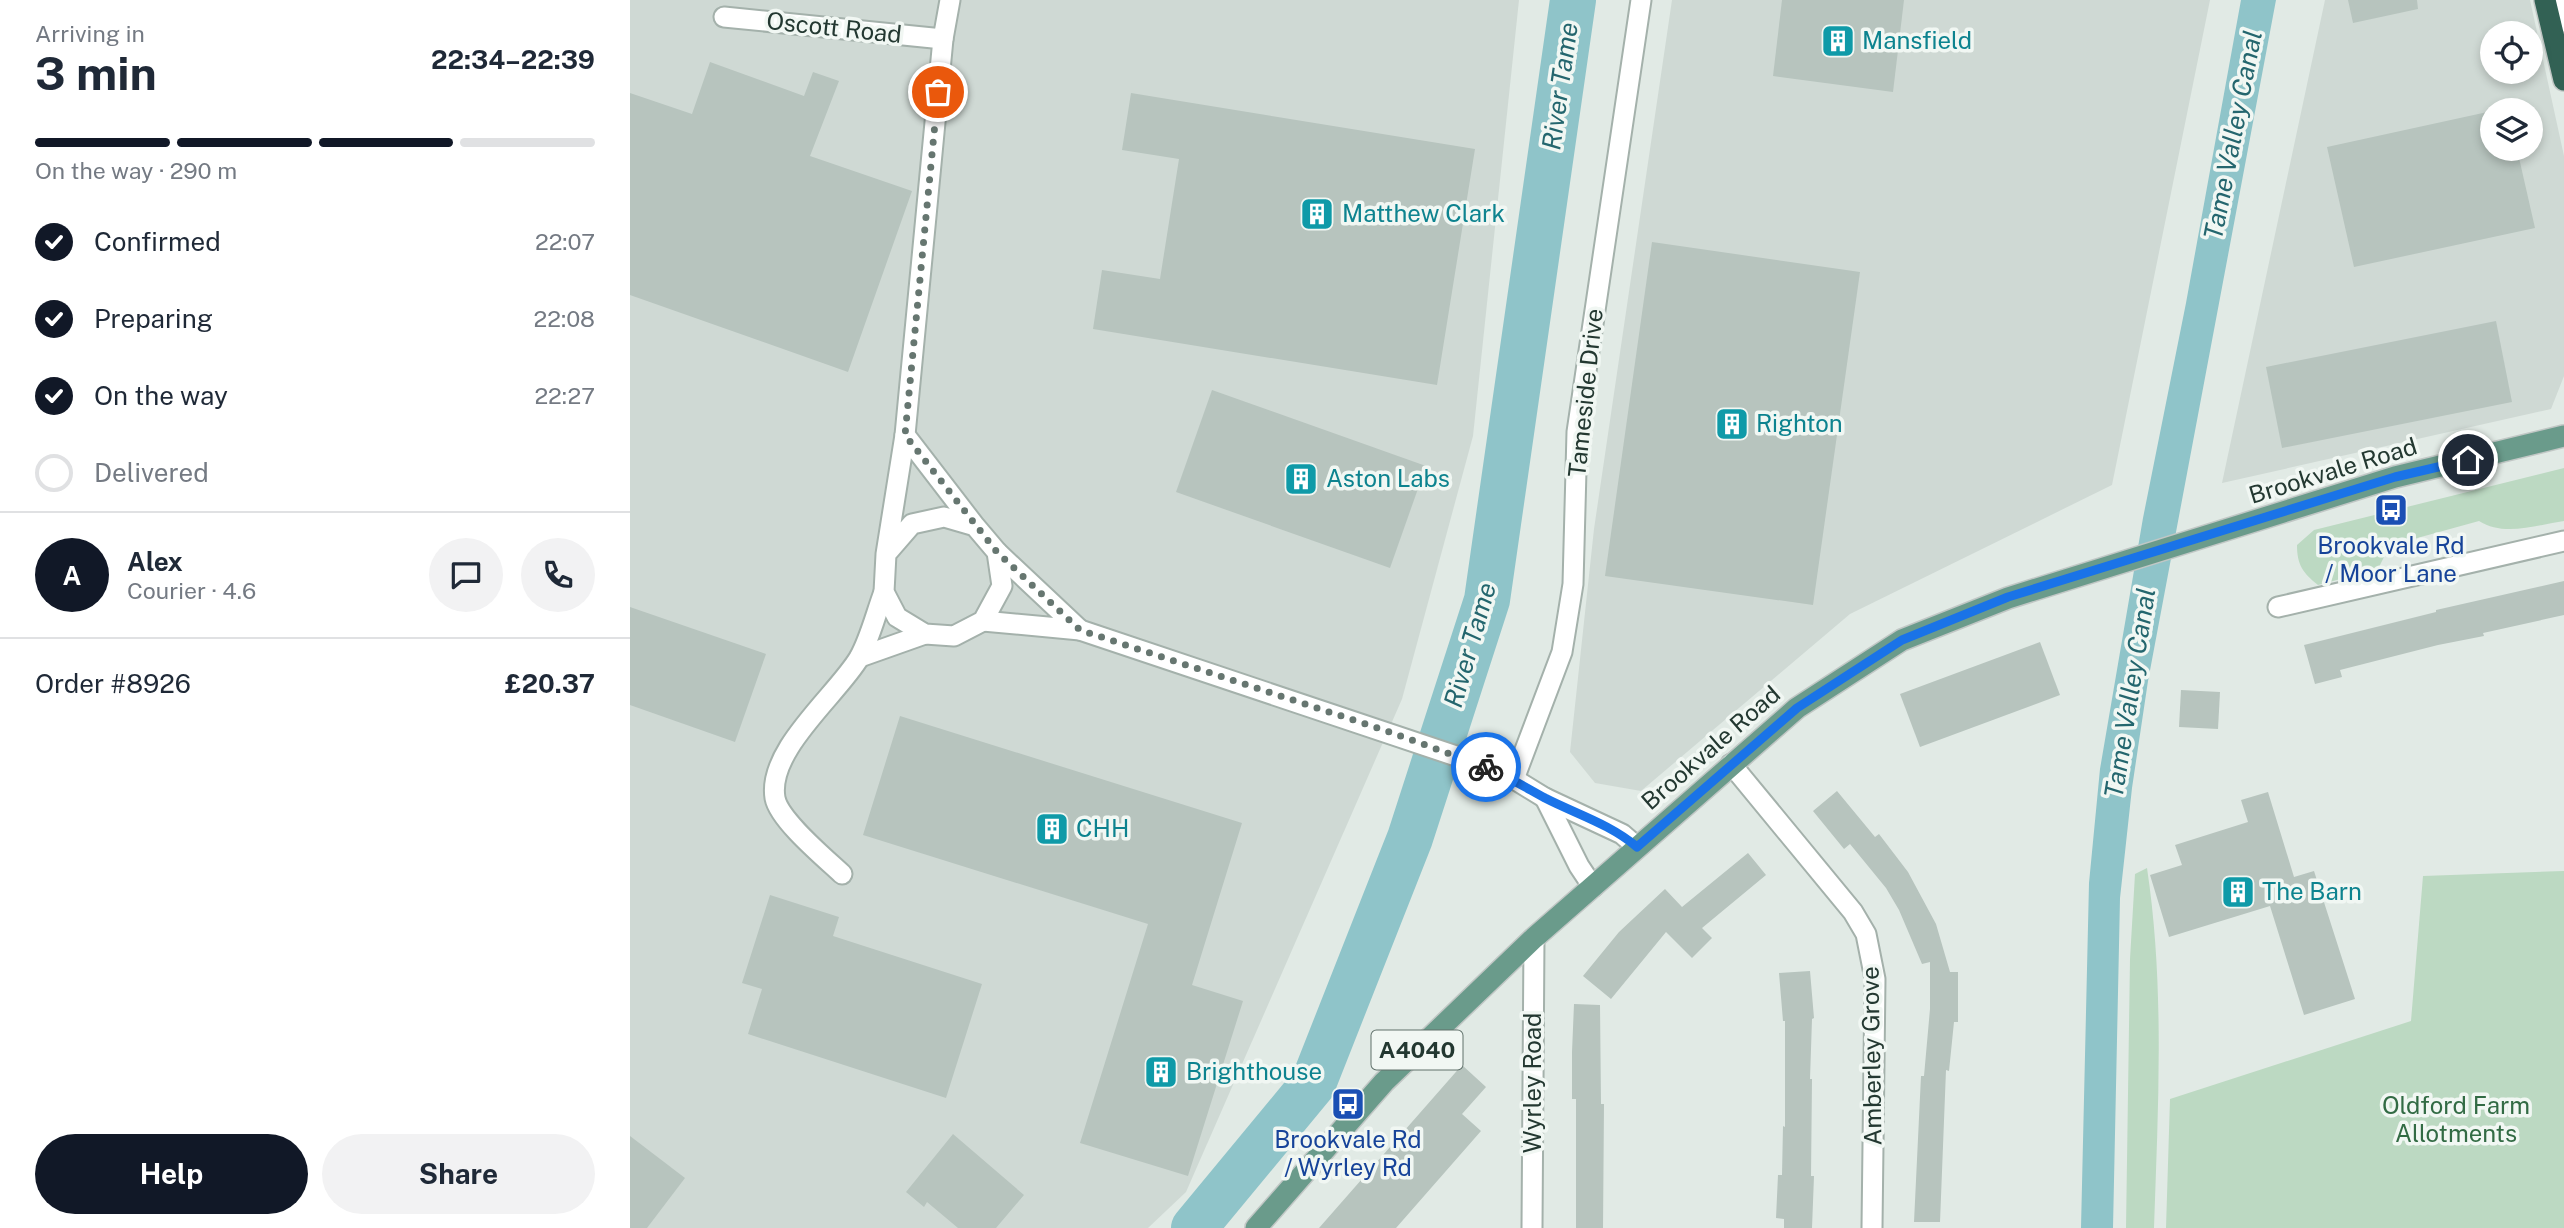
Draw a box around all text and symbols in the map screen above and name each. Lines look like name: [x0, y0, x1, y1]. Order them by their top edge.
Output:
street label: Oscott Road: [765, 6, 903, 48]
text: Arriving in: [35, 20, 145, 47]
water label: River Tame: [1535, 20, 1584, 152]
map controls: [2480, 21, 2543, 161]
button: locate: [2480, 21, 2543, 84]
building icon: Mansfield: [1819, 22, 1857, 60]
place label: Mansfield: [1862, 26, 1972, 54]
water label: Tame Valley Canal: [2197, 28, 2268, 242]
text: 22:34–22:39: [431, 44, 595, 75]
text: 3 min: [35, 46, 157, 100]
pin: [908, 62, 968, 122]
icon: bag: [919, 73, 957, 111]
button: layers: [2480, 98, 2543, 161]
text: On the way · 290 m: [35, 157, 237, 184]
building icon: Matthew Clark: [1298, 195, 1336, 233]
place label: Matthew Clark: [1342, 199, 1505, 227]
icon: check: [35, 223, 73, 261]
text: Confirmed: [94, 226, 221, 257]
text: 22:07: [535, 228, 595, 255]
icon: check: [35, 300, 73, 338]
text: Preparing: [94, 303, 213, 334]
text: 22:08: [534, 305, 595, 332]
street label: Tameside Drive: [1562, 307, 1608, 479]
icon: check: [35, 377, 73, 415]
text: On the way: [94, 380, 228, 411]
text: 22:27: [534, 382, 595, 409]
building icon: Righton: [1713, 405, 1751, 443]
place label: Righton: [1756, 409, 1843, 437]
pin: [2438, 430, 2498, 490]
street label: Brookvale Road: [2245, 431, 2420, 509]
icon: home: [2449, 441, 2487, 479]
text: Delivered: [94, 457, 209, 488]
building icon: Aston Labs: [1282, 460, 1320, 498]
place label: Aston Labs: [1326, 464, 1450, 492]
bus stop icon: Brookvale Rd / Moor Lane: [2372, 491, 2410, 529]
place label: Brookvale Rd / Moor Lane: [2317, 531, 2465, 587]
button: chat: [429, 538, 503, 612]
button: phone: [521, 538, 595, 612]
text: Alex: [127, 546, 183, 577]
text: A: [63, 560, 81, 591]
text: Courier · 4.6: [127, 577, 256, 604]
water label: River Tame: [1437, 579, 1502, 711]
water label: Tame Valley Canal: [2098, 586, 2161, 800]
text: Order #8926: [35, 668, 191, 699]
text: £20.37: [505, 668, 595, 699]
street label: Brookvale Road: [1635, 680, 1785, 815]
courier: [1451, 732, 1521, 802]
icon: bike: [1467, 748, 1505, 786]
building icon: CHH: [1033, 810, 1071, 848]
place label: CHH: [1076, 814, 1129, 842]
building icon: The Barn: [2219, 873, 2257, 911]
place label: The Barn: [2262, 877, 2362, 905]
street label: Amberley Grove: [1855, 966, 1887, 1146]
street label: Wyrley Road: [1518, 1013, 1546, 1153]
road number: A4040: [1372, 1030, 1462, 1070]
building icon: Brighthouse: [1142, 1053, 1180, 1091]
place label: Brighthouse: [1186, 1057, 1322, 1085]
bus stop icon: Brookvale Rd / Wyrley Rd: [1329, 1085, 1367, 1123]
park label: Oldford Farm Allotments: [2382, 1091, 2530, 1147]
place label: Brookvale Rd / Wyrley Rd: [1274, 1125, 1422, 1181]
button: Help: [35, 1134, 308, 1214]
button: Share: [322, 1134, 595, 1214]

